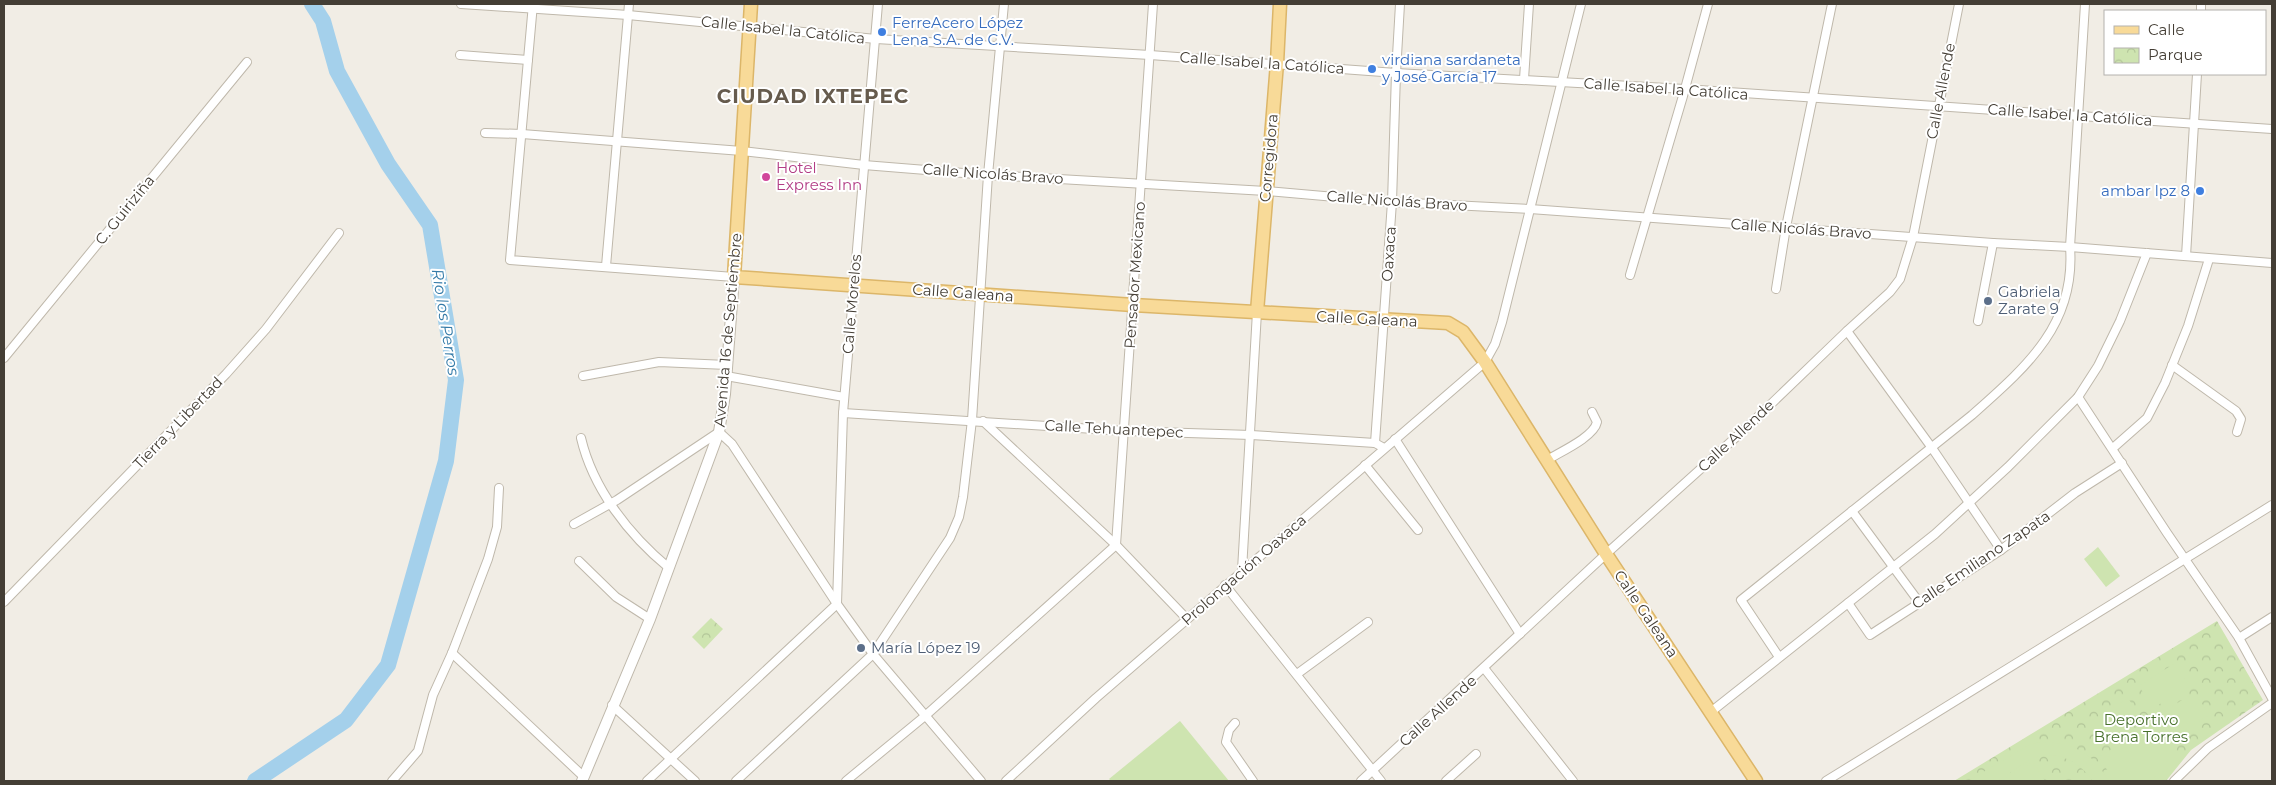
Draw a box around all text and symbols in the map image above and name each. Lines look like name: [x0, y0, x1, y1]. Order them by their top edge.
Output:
legend: [2104, 10, 2266, 75]
street label: Calle Isabel la Católica: [700, 11, 866, 48]
place label: FerreAcero López Lena S.A. de C.V.: [892, 13, 1024, 49]
text: Calle: [2148, 20, 2185, 39]
marker: FerreAcero López Lena S.A. de C.V.: [876, 26, 888, 38]
street label: Calle Allende: [1922, 41, 1959, 141]
text: Parque: [2148, 45, 2203, 64]
street label: Calle Isabel la Católica: [1179, 47, 1345, 78]
place label: virdiana sardaneta y José García 17: [1381, 50, 1521, 86]
marker: virdiana sardaneta y José García 17: [1366, 63, 1378, 75]
street label: Calle Isabel la Católica: [1583, 73, 1749, 104]
district label: CIUDAD IXTEPEC: [717, 84, 909, 108]
street label: Calle Isabel la Católica: [1987, 99, 2153, 130]
street label: Corregidora: [1255, 113, 1282, 203]
place label: Hotel Express Inn: [776, 158, 862, 194]
street label: Calle Nicolás Bravo: [922, 159, 1064, 188]
street label: C. Guiriziña: [91, 171, 159, 248]
marker: Hotel Express Inn: [760, 171, 772, 183]
place label: ambar lpz 8: [2101, 181, 2190, 200]
marker: ambar lpz 8: [2194, 185, 2206, 197]
street label: Calle Nicolás Bravo: [1326, 186, 1468, 215]
street label: Pensador Mexicano: [1120, 201, 1149, 349]
street label: Calle Nicolás Bravo: [1730, 214, 1872, 243]
street label: Oaxaca: [1377, 226, 1400, 282]
street label: Avenida 16 de Septiembre: [710, 232, 745, 428]
street label: Calle Morelos: [838, 253, 865, 355]
water label: Rio los Perros: [428, 267, 463, 377]
street label: Calle Galeana: [912, 279, 1014, 306]
place label: Gabriela Zarate 9: [1998, 282, 2061, 318]
marker: Gabriela Zarate 9: [1982, 295, 1994, 307]
street label: Calle Galeana: [1316, 306, 1418, 331]
street label: Tierra y Libertad: [129, 373, 227, 473]
street label: Calle Allende: [1693, 395, 1778, 476]
street label: Calle Tehuantepec: [1044, 415, 1184, 442]
street label: Calle Emiliano Zapata: [1908, 506, 2054, 613]
street label: Prolongación Oaxaca: [1177, 510, 1310, 629]
street label: Calle Galeana: [1610, 566, 1683, 661]
place label: María López 19: [871, 638, 980, 657]
marker: María López 19: [855, 642, 867, 654]
street label: Calle Allende: [1395, 671, 1480, 750]
park label: Deportivo Brena Torres: [2094, 710, 2188, 746]

